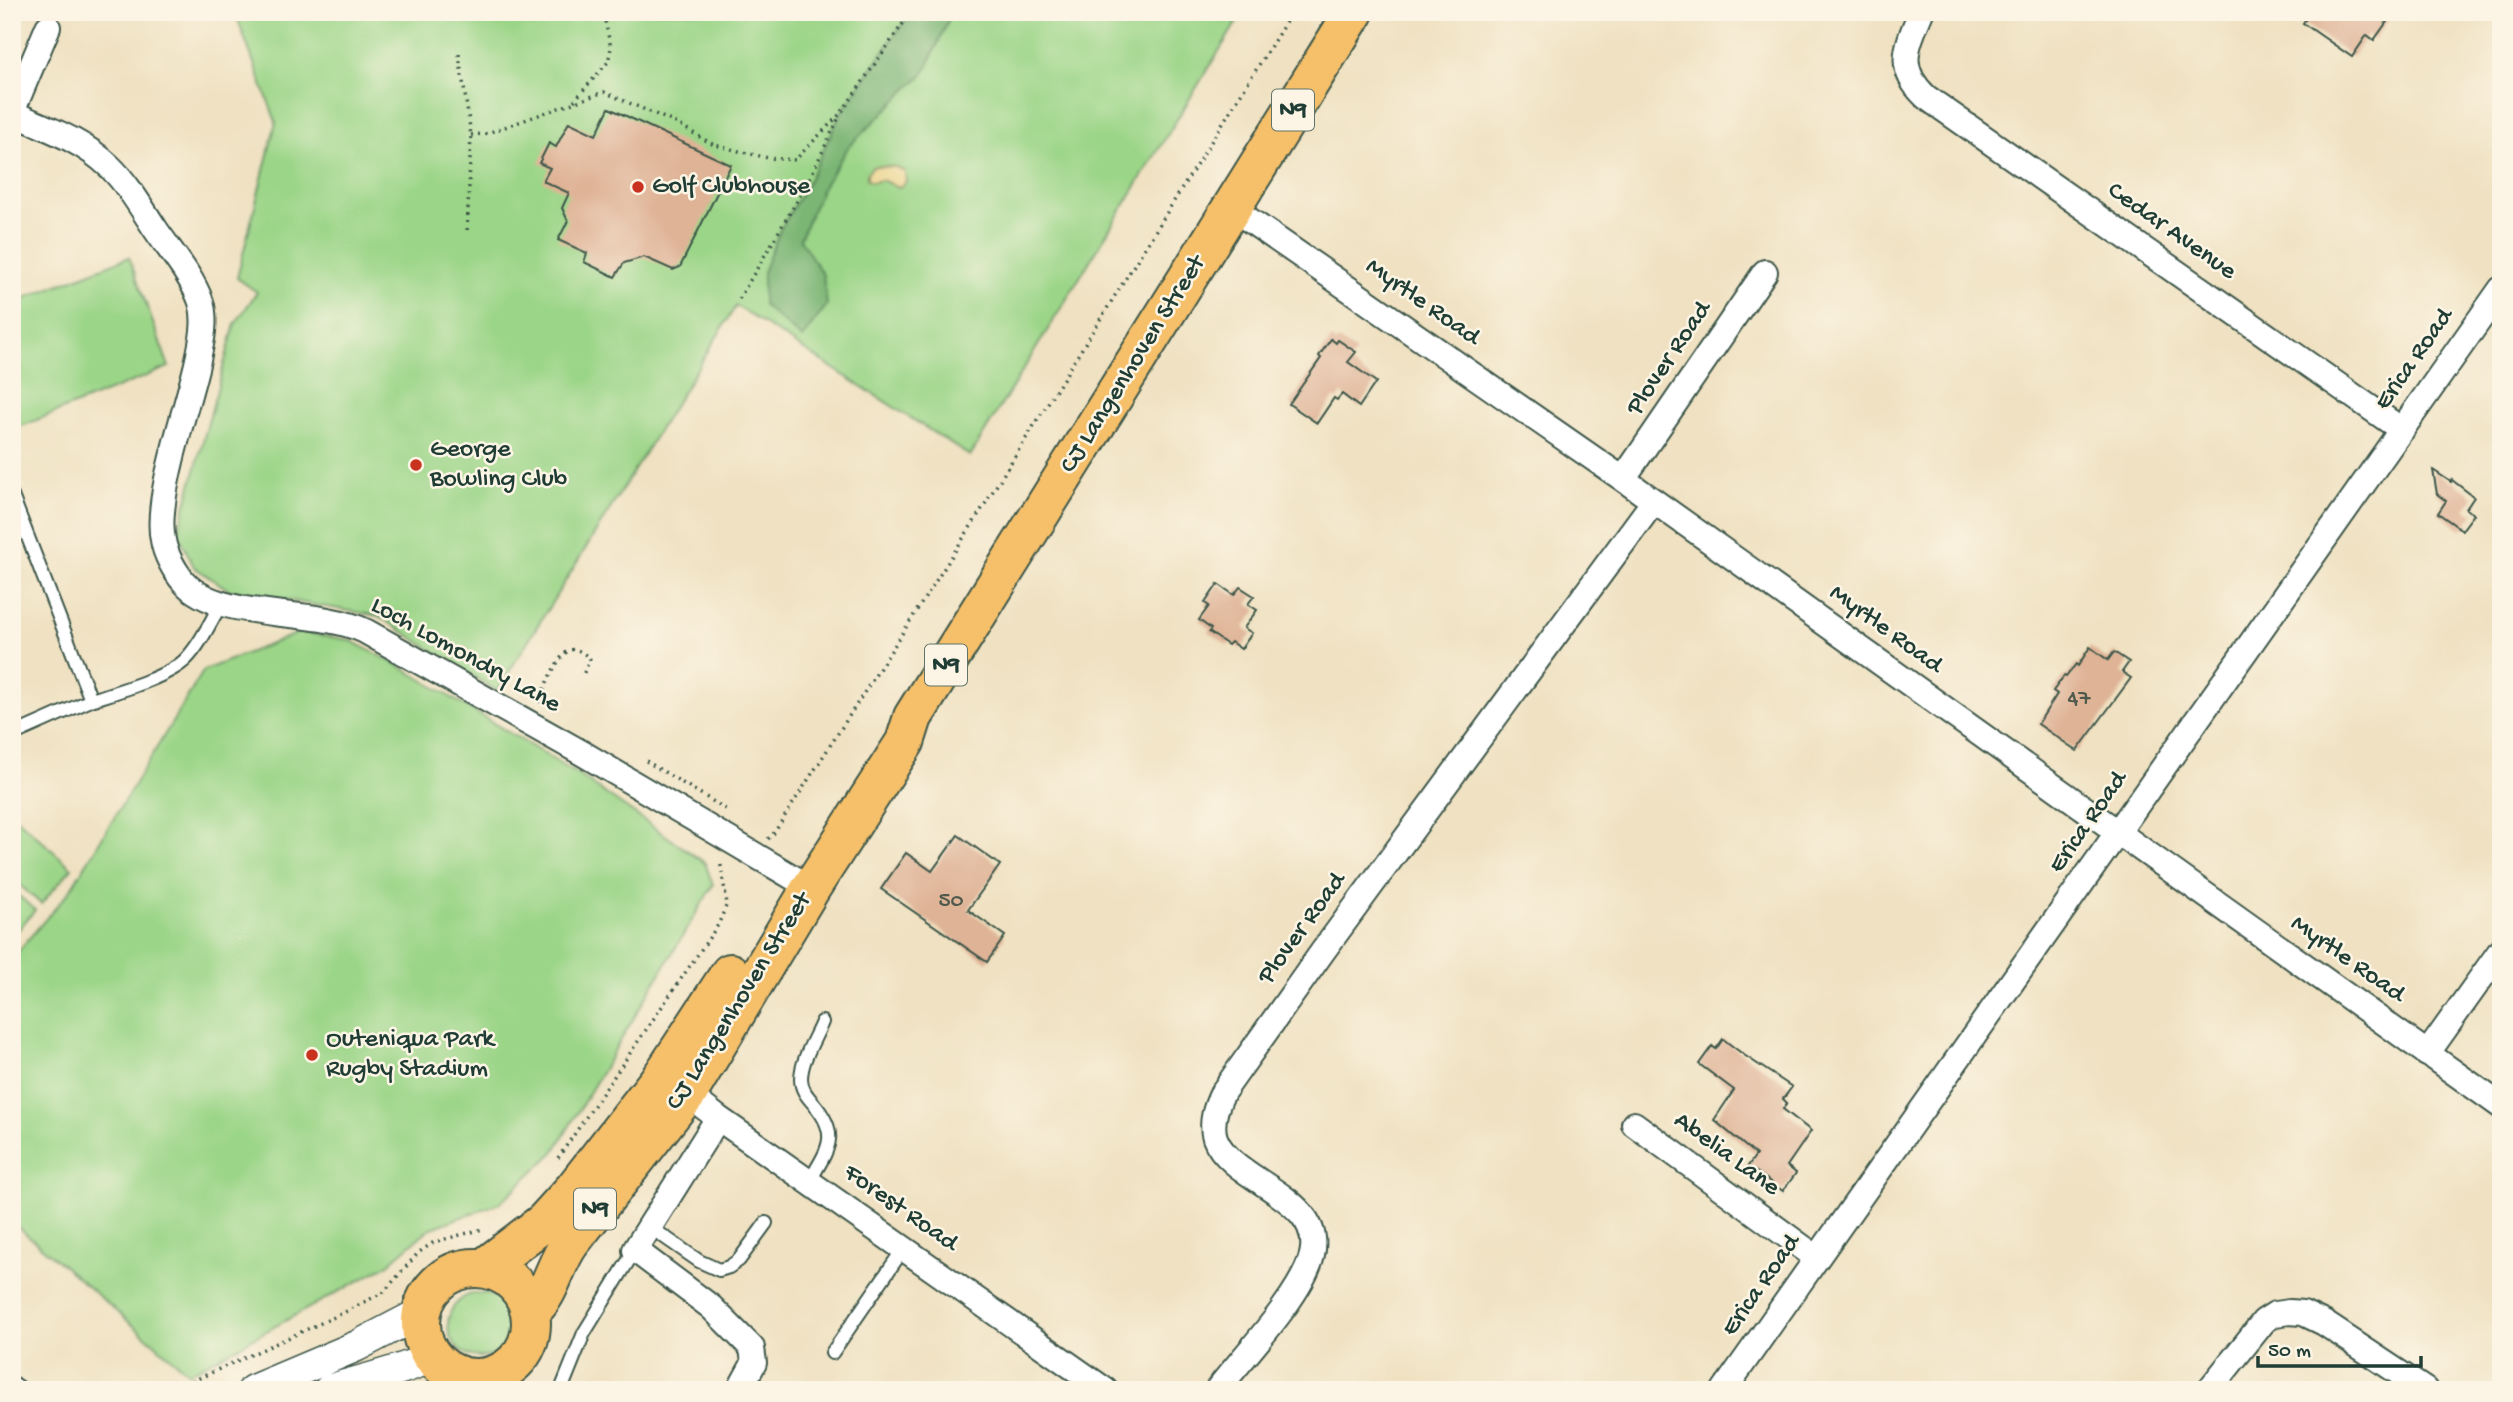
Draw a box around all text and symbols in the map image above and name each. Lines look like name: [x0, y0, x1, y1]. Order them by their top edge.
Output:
road number: N9: [1272, 90, 1314, 130]
place label: Golf Clubhouse: [652, 172, 811, 203]
street label: Cedar Avenue: [2100, 176, 2242, 288]
marker: Golf Clubhouse: [630, 179, 646, 195]
street label: CJ Langenhoven Street: [1054, 248, 1215, 480]
street label: Myrtle Road: [1359, 252, 1487, 355]
street label: Plover Road: [1620, 295, 1720, 423]
street label: Erica Road: [2369, 302, 2462, 417]
place label: George Bowling Club: [429, 435, 568, 496]
marker: George Bowling Club: [408, 457, 424, 473]
street label: Myrtle Road: [1822, 578, 1949, 683]
street label: Loch Lomondry Lane: [365, 591, 566, 721]
road number: N9: [925, 644, 967, 686]
house number: 47: [2068, 686, 2091, 713]
street label: Erica Road: [2043, 765, 2136, 880]
street label: Plover Road: [1251, 866, 1355, 992]
street label: CJ Langenhoven Street: [660, 885, 821, 1117]
house number: 50: [938, 888, 964, 915]
street label: Myrtle Road: [2284, 909, 2412, 1012]
place label: Outeniqua Park Rugby Stadium: [326, 1025, 496, 1086]
marker: Outeniqua Park Rugby Stadium: [304, 1047, 320, 1063]
street label: Abelia Lane: [1667, 1106, 1786, 1204]
street label: Forest Road: [836, 1158, 965, 1261]
road number: N9: [574, 1189, 616, 1230]
street label: Erica Road: [1716, 1228, 1809, 1343]
scale bar: [2258, 1325, 2420, 1369]
text: 50 m: [2268, 1340, 2311, 1365]

